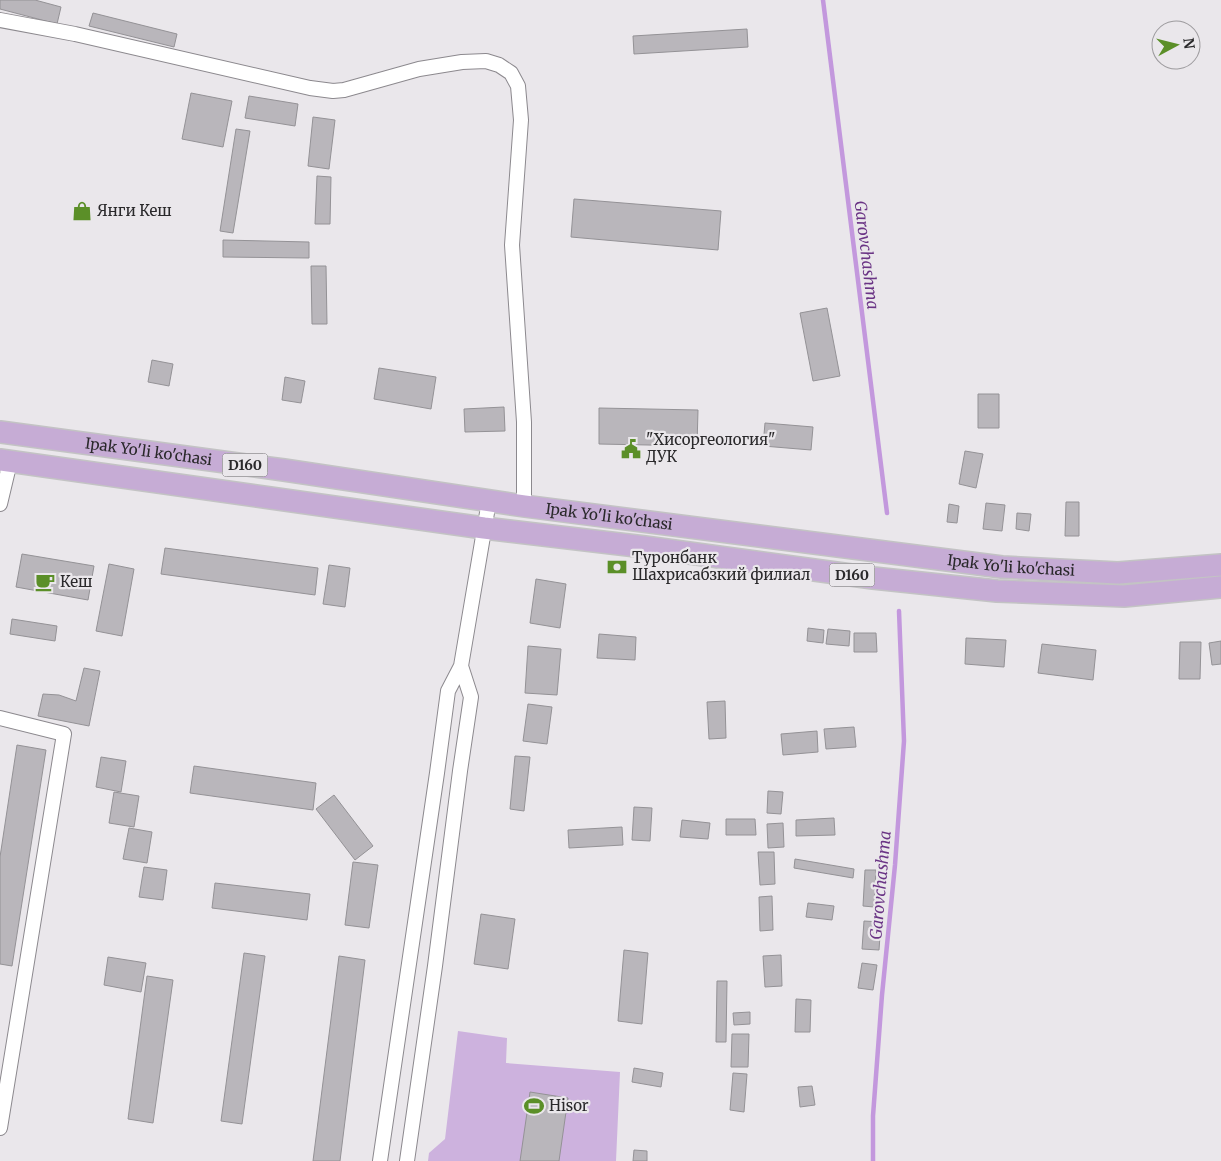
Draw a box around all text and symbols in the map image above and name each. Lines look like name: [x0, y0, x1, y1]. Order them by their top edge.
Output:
north arrow: [1151, 20, 1201, 70]
text: N: [1179, 37, 1199, 50]
water label: Garovchashma: [850, 199, 884, 311]
shop icon: Янги Кеш: [71, 200, 93, 222]
place label: Янги Кеш: [97, 201, 172, 220]
place label: "Хисоргеология" ДУК: [646, 430, 776, 466]
street label: Ipak Yo'li ko'chasi: [84, 433, 214, 469]
public building icon: "Хисоргеология" ДУК: [620, 438, 642, 460]
road number: D160: [222, 454, 268, 476]
street label: Ipak Yo'li ko'chasi: [544, 499, 674, 534]
place label: Туронбанк Шахрисабзкий филиал: [632, 548, 810, 584]
street label: Ipak Yo'li ko'chasi: [946, 550, 1075, 580]
bank icon: Туронбанк Шахрисабзкий филиал: [606, 556, 628, 578]
road number: D160: [830, 564, 874, 586]
cafe icon: Кеш: [34, 571, 56, 593]
place label: Кеш: [60, 572, 92, 591]
water label: Garovchashma: [865, 830, 895, 940]
sports icon: Hisor: [523, 1095, 545, 1117]
place label: Hisor: [549, 1096, 589, 1115]

